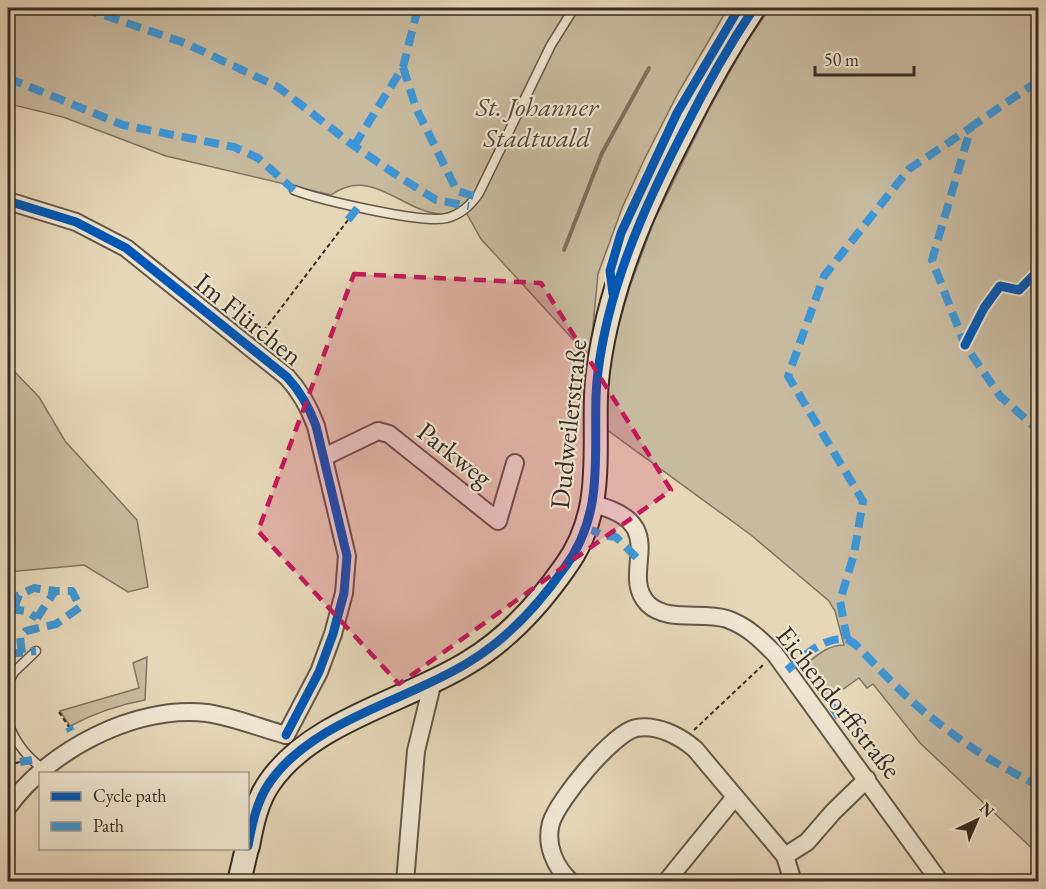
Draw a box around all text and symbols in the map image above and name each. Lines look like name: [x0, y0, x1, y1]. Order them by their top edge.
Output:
scale bar: [815, 39, 914, 77]
text: 50 m: [824, 48, 859, 71]
park label: St. Johanner Stadtwald: [475, 89, 600, 155]
street label: Im Flürchen: [188, 265, 310, 373]
street label: Dudweilerstraße: [542, 337, 594, 511]
street label: Parkweg: [410, 414, 500, 494]
street label: Eichendorffstraße: [768, 619, 910, 785]
legend: [39, 772, 249, 850]
text: Cycle path: [93, 784, 167, 807]
north arrow: [947, 790, 1007, 850]
text: N: [975, 798, 999, 822]
text: Path: [93, 814, 124, 837]

